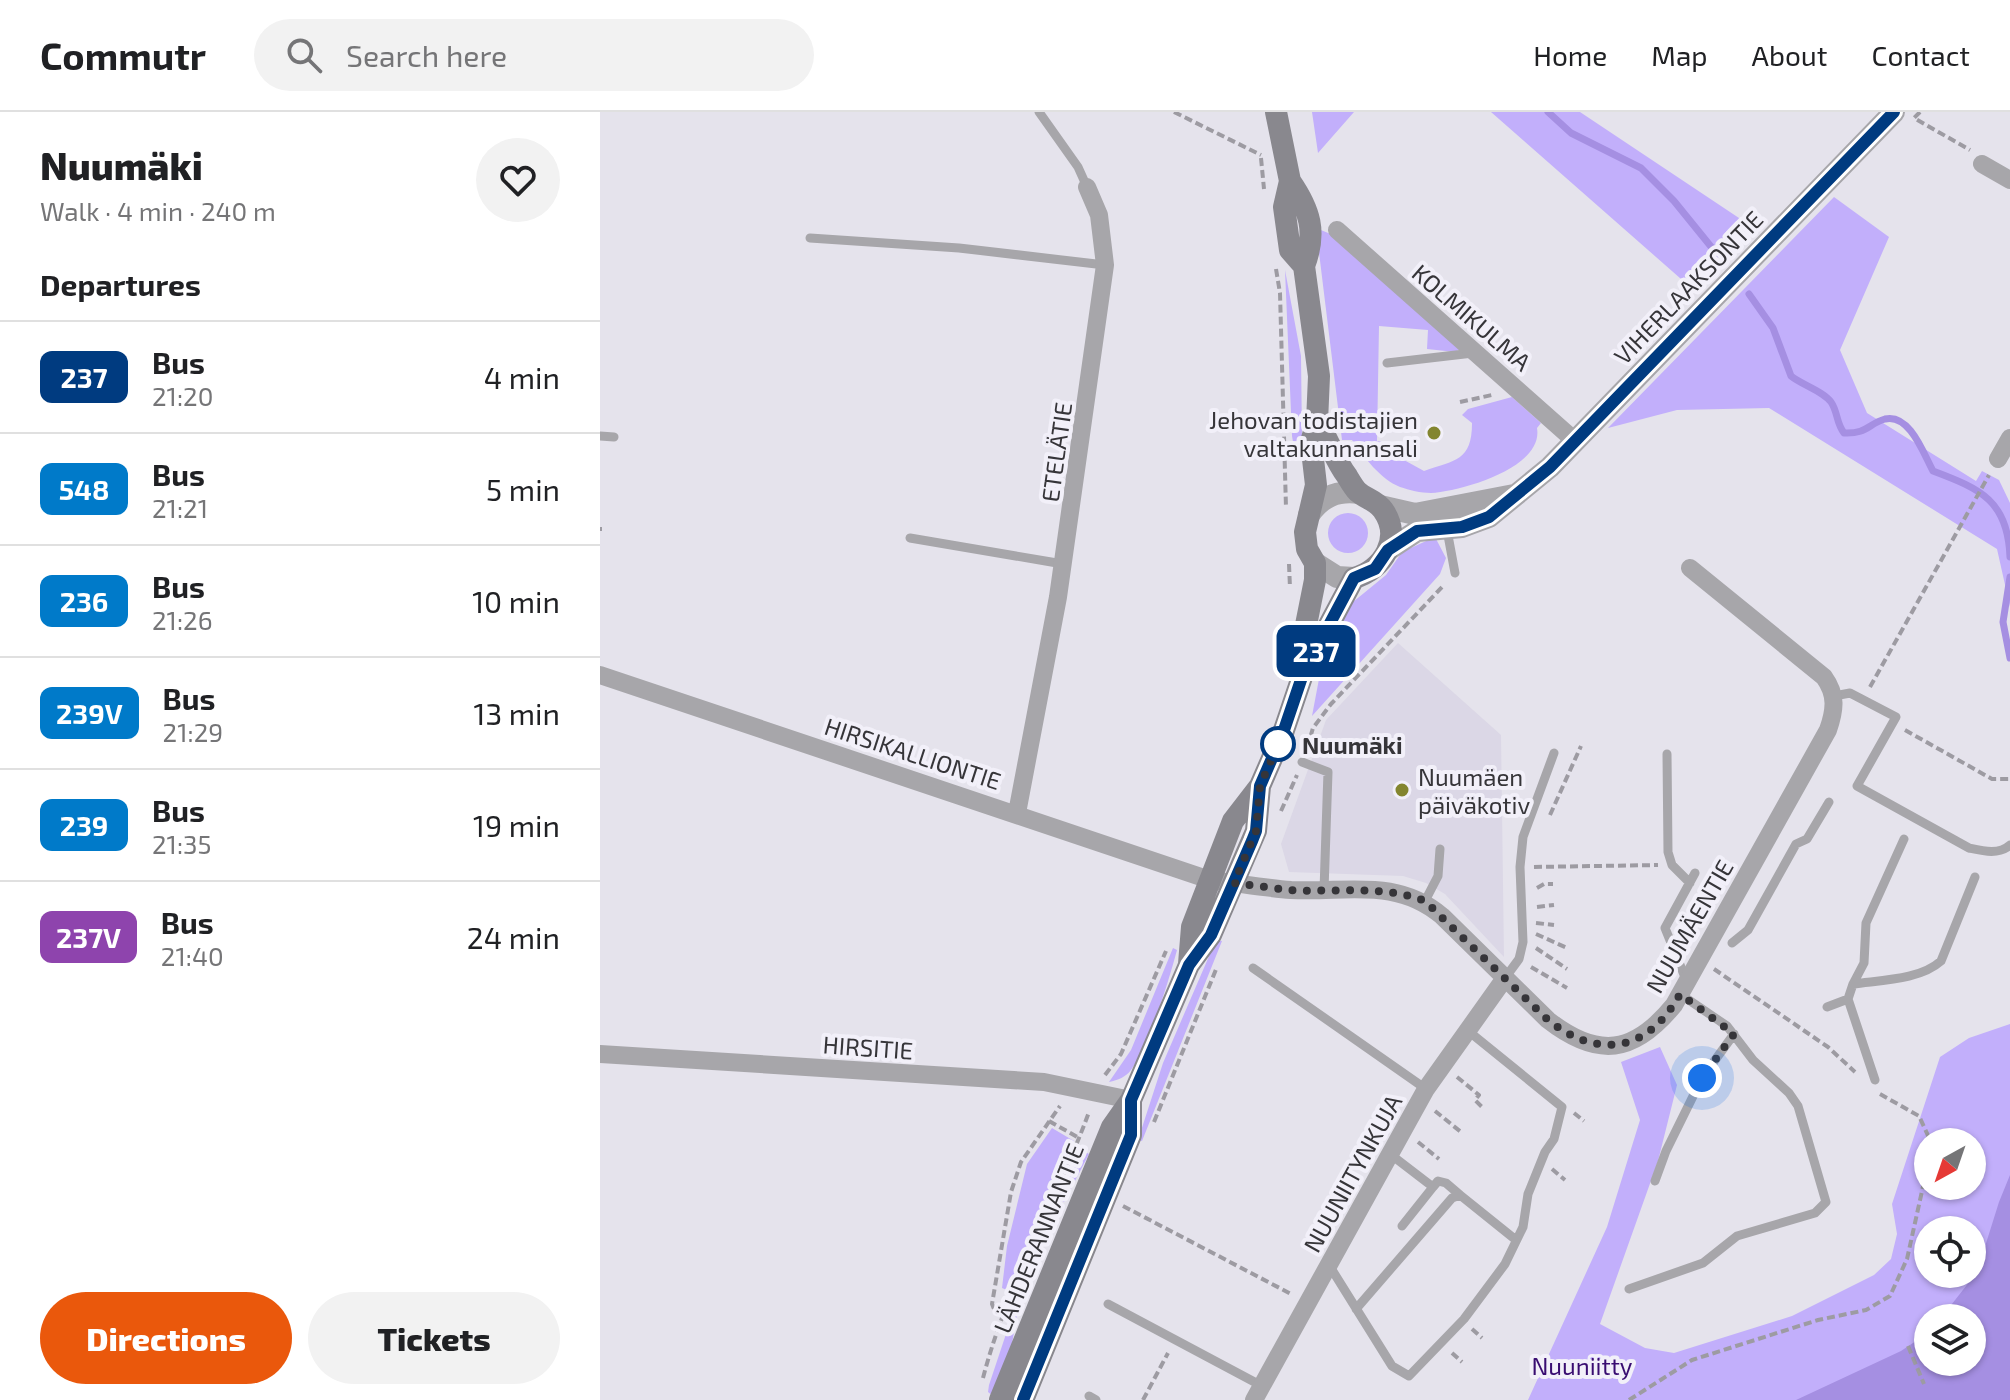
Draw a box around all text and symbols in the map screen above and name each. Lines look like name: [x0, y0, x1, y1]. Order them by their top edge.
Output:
search box: [254, 19, 814, 91]
text: Commutr: [40, 32, 206, 78]
icon: search: [282, 33, 326, 77]
text: Search here: [346, 37, 507, 73]
text: Home: [1533, 38, 1607, 72]
text: Map: [1651, 38, 1708, 72]
text: About: [1752, 38, 1827, 72]
text: Contact: [1871, 38, 1970, 72]
button: heart: [476, 138, 560, 222]
text: Nuumäki: [40, 142, 203, 188]
text: Walk · 4 min · 240 m: [40, 195, 276, 226]
street label: VIHERLAAKSONTIE: [1608, 204, 1768, 370]
street label: KOLMIKULMA: [1407, 258, 1537, 376]
text: Departures: [40, 266, 201, 302]
text: Bus: [152, 344, 205, 380]
text: 4 min: [484, 359, 560, 395]
text: 237: [61, 360, 107, 394]
text: 21:20: [152, 380, 213, 411]
street label: ETELÄTIE: [1035, 400, 1077, 504]
place label: Jehovan todistajien valtakunnansali: [1209, 405, 1418, 462]
marker: Jehovan todistajien valtakunnansali: [1425, 424, 1443, 442]
text: Bus: [152, 456, 205, 492]
text: 5 min: [486, 471, 560, 507]
text: 548: [59, 472, 109, 506]
text: 21:21: [152, 492, 208, 523]
text: Bus: [152, 568, 205, 604]
text: 10 min: [472, 583, 560, 619]
text: 236: [60, 584, 108, 618]
text: 21:26: [152, 604, 213, 635]
line badge: 237: [1270, 625, 1362, 677]
text: 237: [1293, 634, 1339, 668]
text: Bus: [163, 680, 216, 716]
text: 13 min: [474, 695, 560, 731]
text: 239V: [56, 696, 123, 730]
street label: HIRSIKALLIONTIE: [821, 711, 1005, 795]
text: 21:29: [163, 716, 223, 747]
marker: Nuumäki: [1261, 727, 1295, 761]
place label: Nuumäki: [1302, 730, 1403, 759]
place label: Nuumäen päiväkotiv: [1418, 762, 1530, 819]
marker: Nuumäen päiväkotiv: [1393, 781, 1411, 799]
text: Bus: [152, 792, 205, 828]
text: 19 min: [473, 807, 560, 843]
text: 239: [60, 808, 108, 842]
text: 21:35: [152, 828, 212, 859]
street label: NUUMÄENTIE: [1639, 854, 1739, 998]
text: Bus: [161, 904, 214, 940]
text: 24 min: [467, 919, 560, 955]
text: 237V: [56, 920, 121, 954]
text: 21:40: [161, 940, 224, 971]
street label: HIRSITIE: [822, 1029, 914, 1065]
your location: [1682, 1058, 1722, 1098]
street label: NUUNIITYNKUJA: [1297, 1089, 1407, 1257]
north arrow: [1914, 1128, 1986, 1200]
map controls: [1914, 1128, 1986, 1376]
street label: LÄHDERANNANTIE: [987, 1139, 1089, 1337]
button: locate: [1914, 1216, 1986, 1288]
button: Directions: [40, 1292, 292, 1384]
button: Tickets: [308, 1292, 560, 1384]
button: layers: [1914, 1304, 1986, 1376]
park label: Nuuniitty: [1531, 1351, 1633, 1380]

